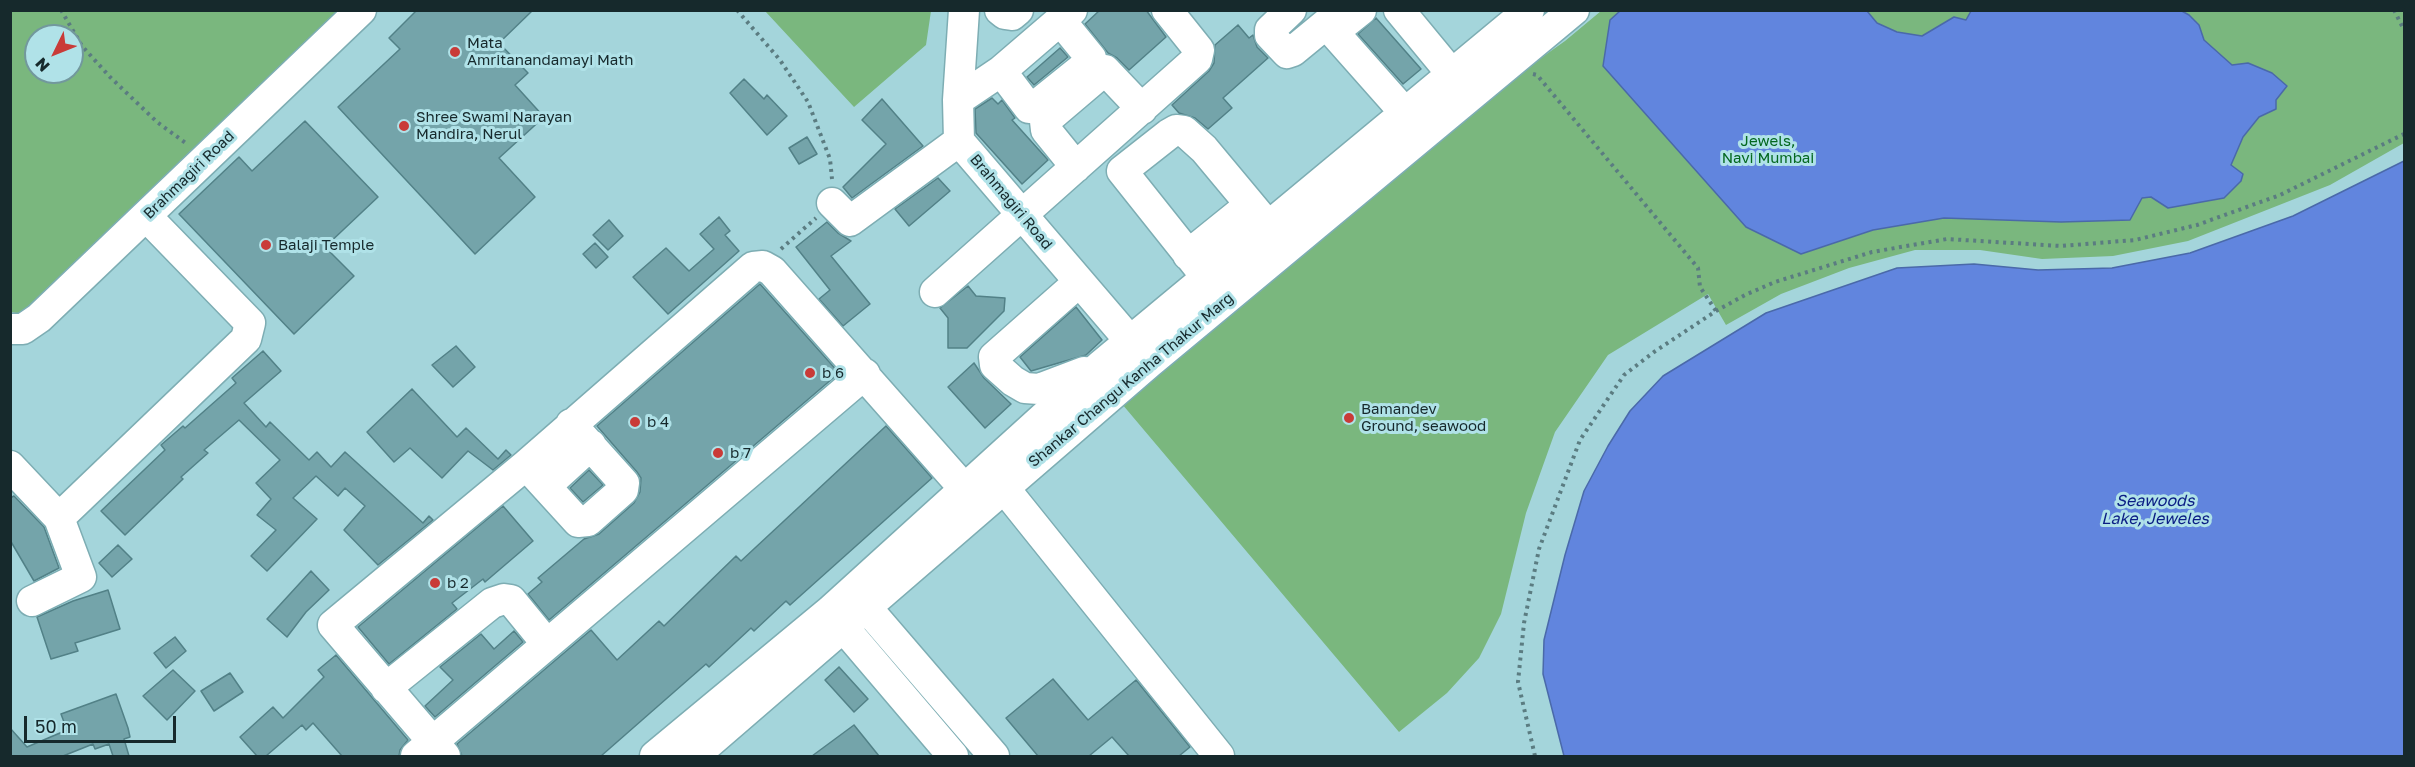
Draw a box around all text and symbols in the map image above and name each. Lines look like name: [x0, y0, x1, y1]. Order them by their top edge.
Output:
north arrow: [24, 24, 84, 84]
place label: Mata Amritanandamayi Math: [467, 34, 633, 69]
marker: Mata Amritanandamayi Math: [448, 45, 462, 59]
text: N: [31, 54, 54, 76]
place label: Shree Swami Narayan Mandira, Nerul: [416, 108, 572, 143]
marker: Shree Swami Narayan Mandira, Nerul: [397, 119, 411, 133]
street label: Brahmagiri Road: [140, 127, 238, 223]
park label: Jewels, Navi Mumbai: [1722, 132, 1814, 167]
street label: Brahmagiri Road: [966, 151, 1056, 253]
place label: Balaji Temple: [278, 236, 374, 254]
marker: Balaji Temple: [259, 238, 273, 252]
street label: Shankar Changu Kanha Thakur Marg: [1025, 289, 1237, 471]
place label: b 6: [822, 364, 844, 382]
marker: b 6: [803, 366, 817, 380]
place label: Bamandev Ground, seawood: [1361, 400, 1486, 435]
marker: Bamandev Ground, seawood: [1342, 411, 1356, 425]
place label: b 4: [647, 413, 669, 431]
marker: b 4: [628, 415, 642, 429]
place label: b 7: [730, 444, 751, 462]
marker: b 7: [711, 446, 725, 460]
water label: Seawoods Lake, Jeweles: [2101, 491, 2209, 529]
place label: b 2: [447, 574, 469, 592]
marker: b 2: [428, 576, 442, 590]
scale bar: [27, 704, 178, 742]
text: 50 m: [35, 715, 77, 737]

